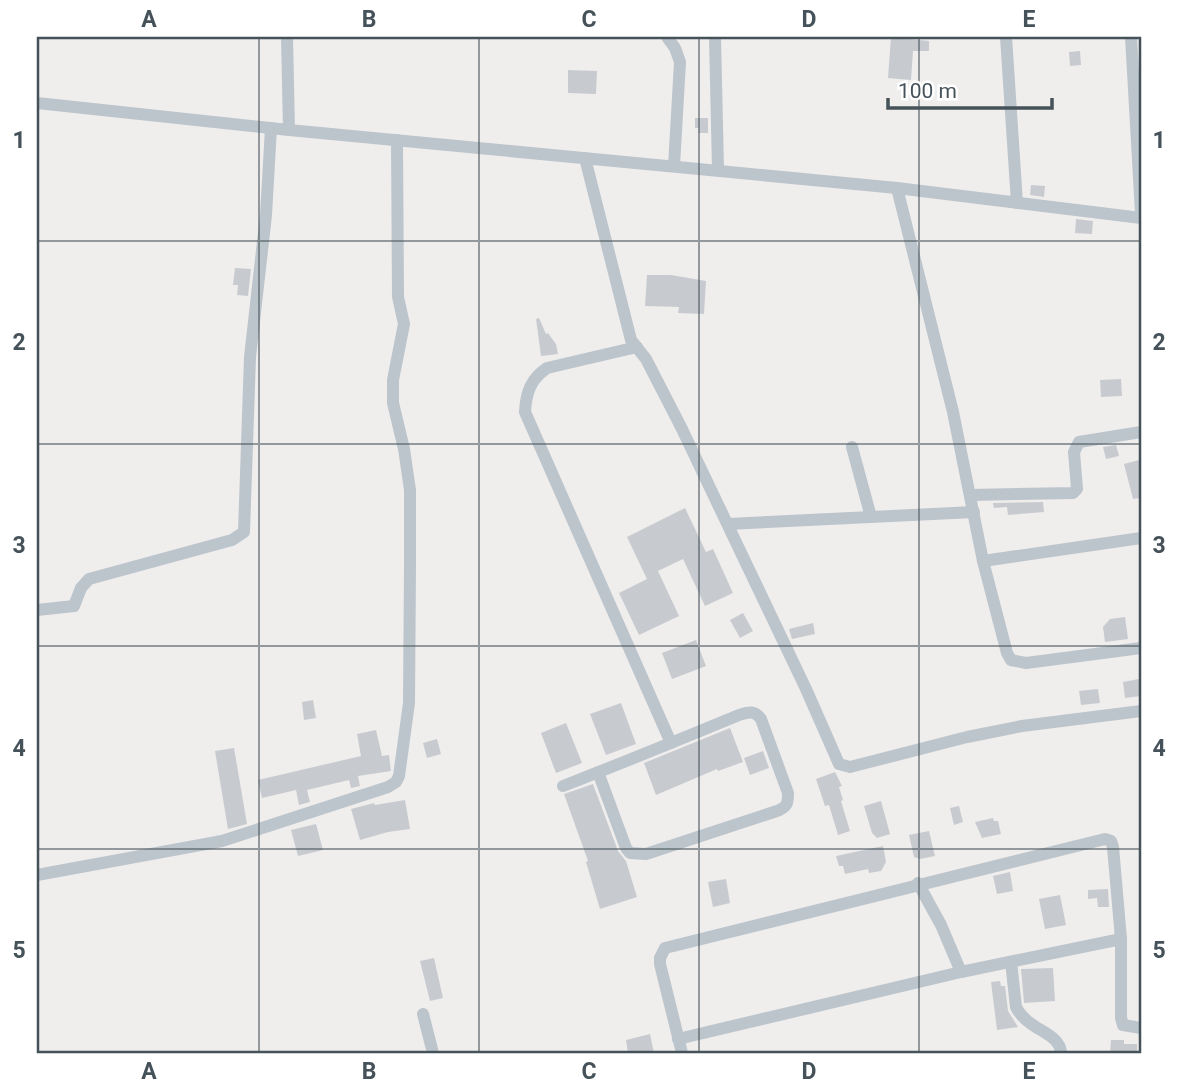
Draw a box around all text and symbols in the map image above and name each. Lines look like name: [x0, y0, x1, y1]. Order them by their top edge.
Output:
text: A: [141, 6, 157, 33]
text: B: [362, 6, 376, 33]
text: C: [581, 6, 597, 33]
text: D: [802, 6, 816, 33]
text: E: [1023, 6, 1036, 33]
scale bar: [888, 66, 1052, 110]
text: 100 m: [898, 79, 957, 103]
text: 1: [12, 127, 26, 154]
text: 1: [1152, 127, 1166, 154]
text: 2: [12, 329, 26, 356]
text: 2: [1152, 329, 1166, 356]
text: 3: [12, 532, 26, 559]
text: 3: [1152, 532, 1166, 559]
text: 4: [12, 735, 26, 762]
text: 4: [1152, 735, 1166, 762]
text: 5: [12, 937, 26, 964]
text: 5: [1152, 937, 1166, 964]
text: A: [141, 1058, 157, 1085]
text: B: [362, 1058, 376, 1085]
text: C: [581, 1058, 597, 1085]
text: D: [802, 1058, 816, 1085]
text: E: [1023, 1058, 1036, 1085]

